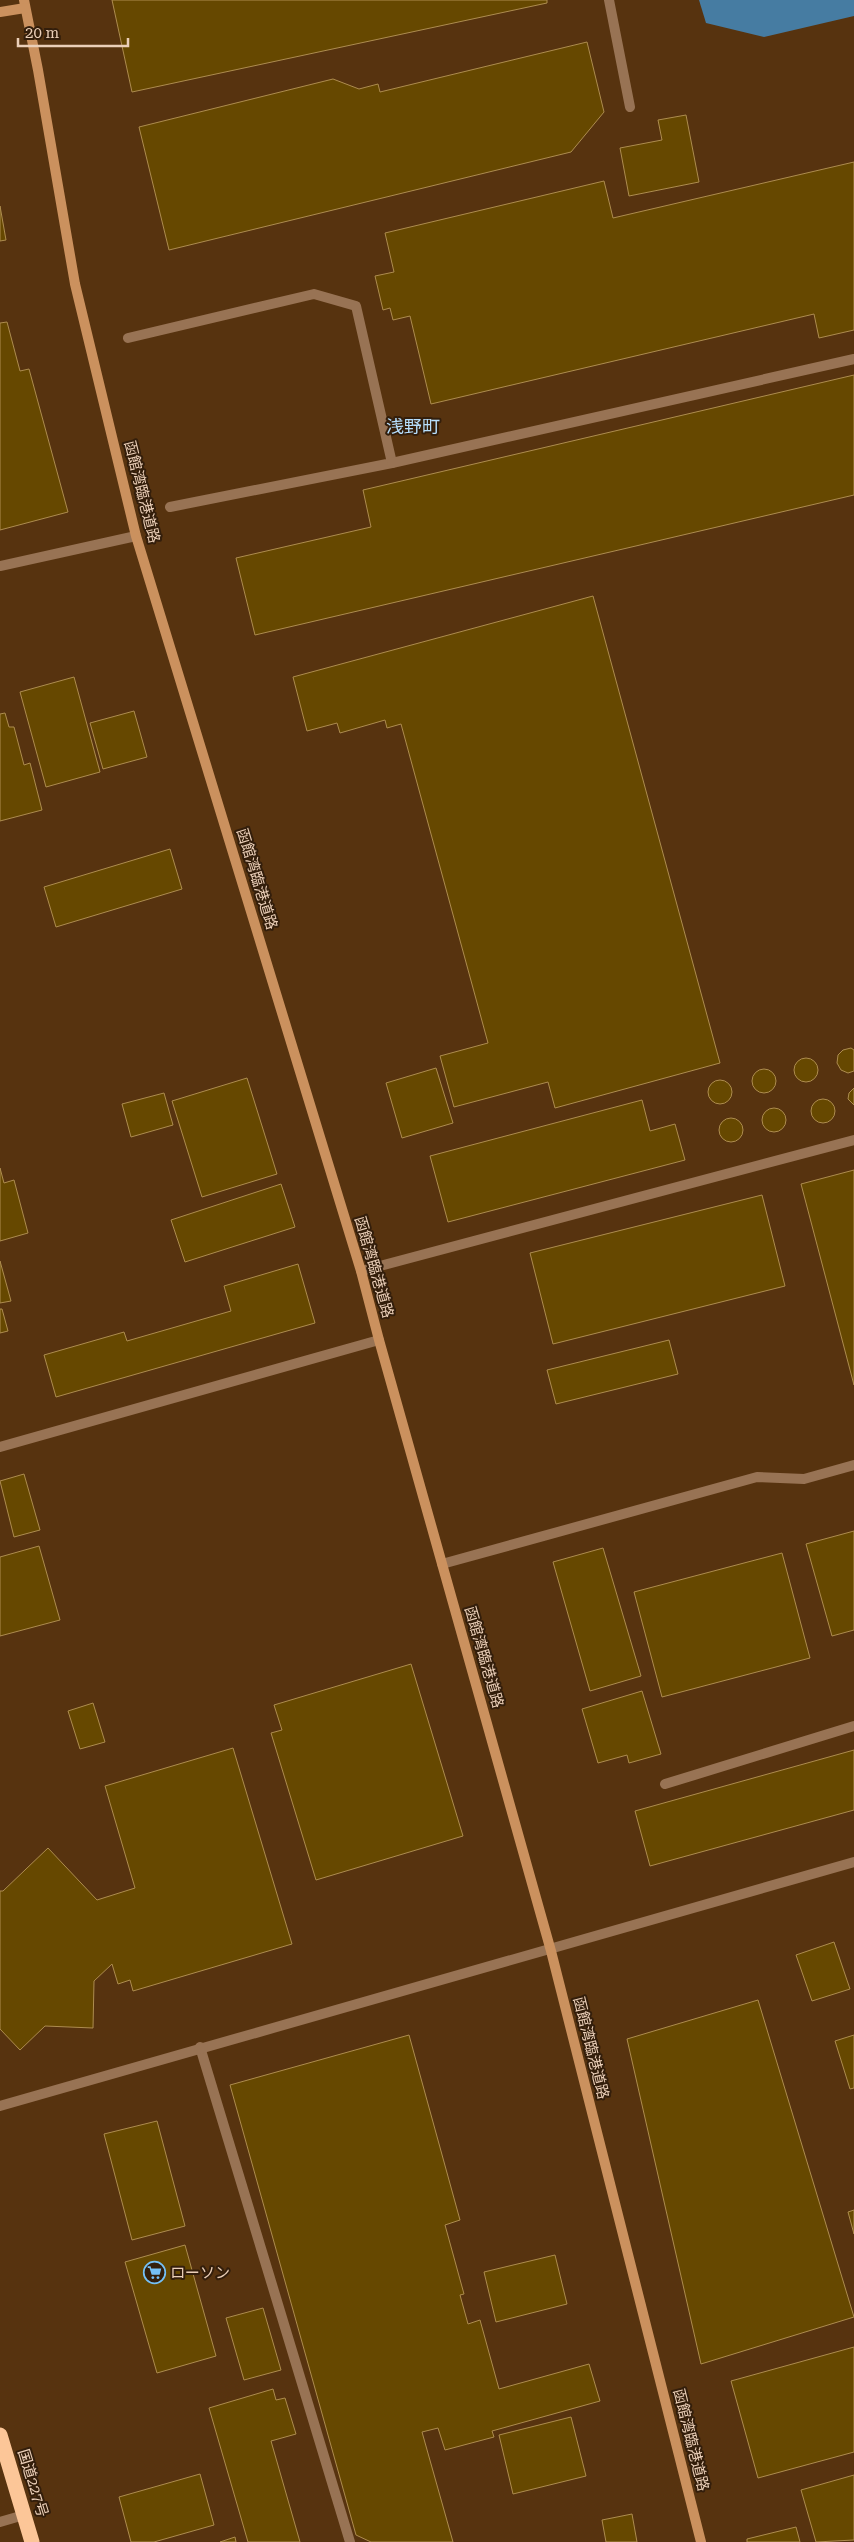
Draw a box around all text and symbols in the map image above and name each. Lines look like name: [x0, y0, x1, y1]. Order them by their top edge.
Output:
scale bar: [18, 15, 128, 47]
text: 20 m: [25, 24, 60, 42]
district label: 浅野町: [386, 416, 440, 437]
street label: 函館湾臨港道路: [121, 439, 163, 545]
street label: 函館湾臨港道路: [233, 826, 281, 932]
street label: 函館湾臨港道路: [351, 1214, 397, 1320]
street label: 函館湾臨港道路: [461, 1604, 507, 1710]
street label: 函館湾臨港道路: [570, 1995, 612, 2101]
supermarket icon: ローソン: [142, 2261, 166, 2285]
place label: ローソン: [170, 2264, 230, 2282]
street label: 函館湾臨港道路: [670, 2387, 712, 2493]
street label: 国道227号: [14, 2447, 52, 2519]

